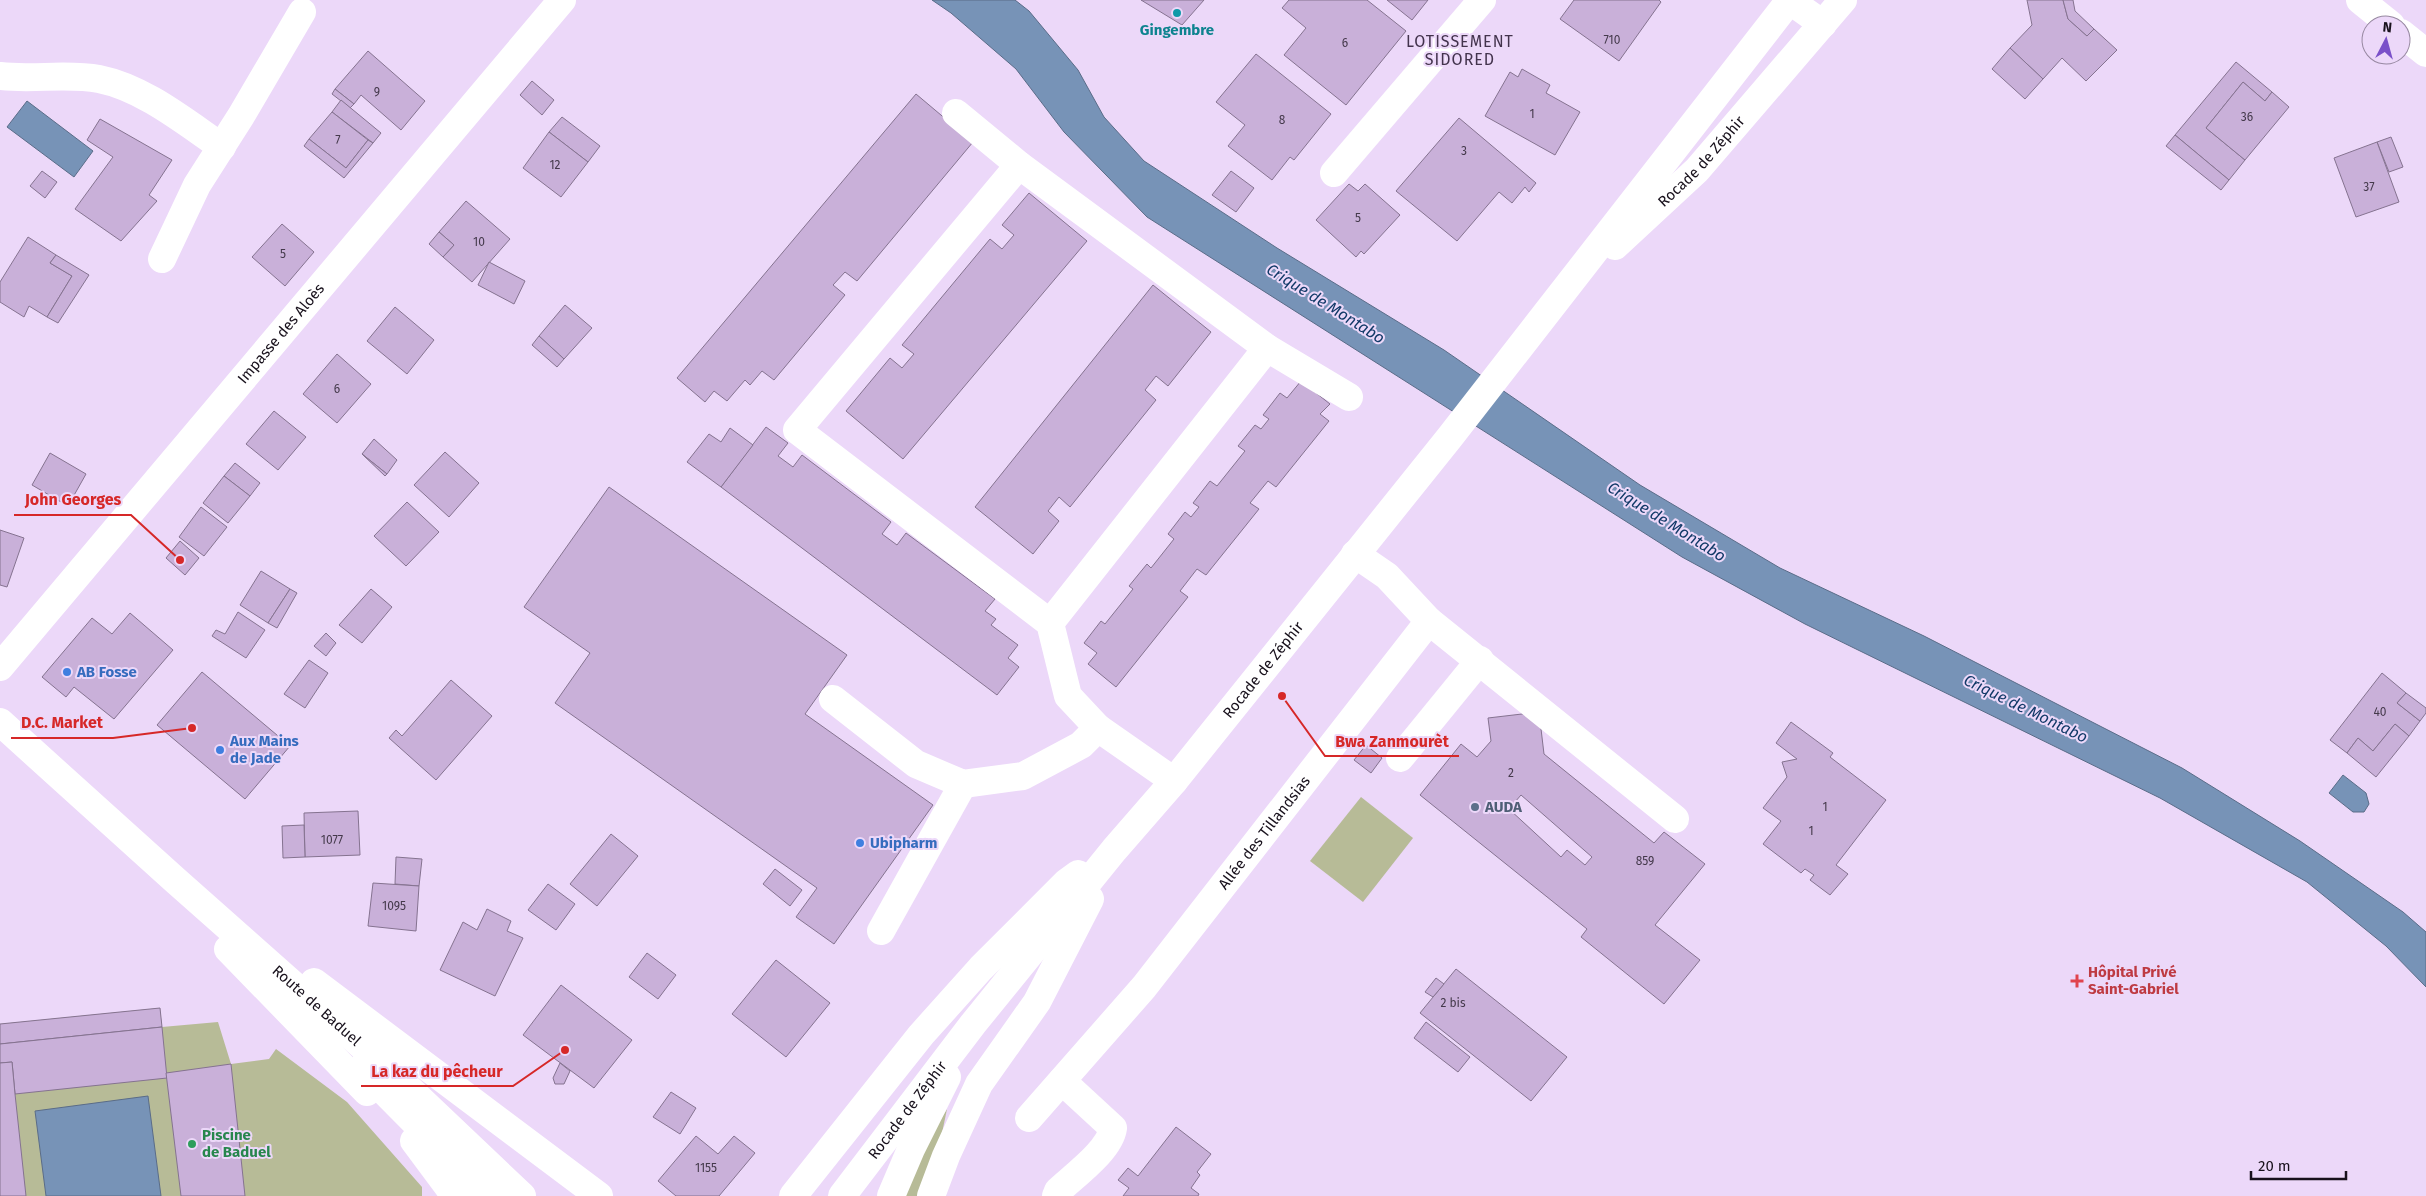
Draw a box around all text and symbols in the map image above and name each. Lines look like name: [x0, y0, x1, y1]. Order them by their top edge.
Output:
marker: Gingembre: [1171, 7, 1183, 19]
north arrow: [2361, 15, 2411, 65]
text: N: [2382, 19, 2393, 37]
place label: Gingembre: [1140, 21, 1214, 39]
district label: LOTISSEMENT SIDORED: [1406, 32, 1514, 69]
house number: 710: [1603, 33, 1621, 47]
house number: 6: [1342, 36, 1348, 50]
house number: 9: [374, 85, 380, 99]
house number: 1: [1529, 107, 1535, 121]
house number: 36: [2241, 110, 2253, 124]
street label: Rocade de Zéphir: [1654, 112, 1749, 211]
house number: 8: [1279, 113, 1286, 127]
house number: 7: [335, 133, 341, 147]
house number: 3: [1461, 144, 1467, 158]
house number: 12: [549, 158, 561, 172]
house number: 37: [2363, 180, 2375, 194]
house number: 5: [1355, 211, 1361, 225]
house number: 10: [473, 235, 485, 249]
house number: 5: [280, 247, 286, 261]
water label: Crique de Montabo: [1263, 259, 1388, 347]
street label: Impasse des Aloès: [234, 280, 328, 387]
house number: 6: [334, 382, 340, 396]
water label: Crique de Montabo: [1604, 477, 1729, 565]
callout: John Georges: [14, 484, 131, 515]
text: John Georges: [24, 490, 121, 509]
street label: Rocade de Zéphir: [1219, 618, 1307, 722]
place label: AB Fosse: [76, 663, 137, 681]
marker: AB Fosse: [61, 666, 73, 678]
water label: Crique de Montabo: [1961, 670, 2091, 747]
house number: 40: [2373, 705, 2387, 719]
callout: D.C. Market: [11, 707, 113, 738]
text: D.C. Market: [21, 713, 104, 732]
callout: Bwa Zanmourèt: [1325, 725, 1459, 756]
place label: Aux Mains de Jade: [229, 732, 299, 767]
text: Bwa Zanmourèt: [1335, 732, 1450, 751]
marker: Aux Mains de Jade: [214, 744, 226, 756]
house number: 2: [1508, 766, 1514, 780]
street label: Allée des Tillandsias: [1214, 772, 1314, 893]
place label: AUDA: [1484, 798, 1523, 816]
house number: 1: [1822, 800, 1828, 814]
marker: AUDA: [1469, 801, 1481, 813]
house number: 1: [1808, 824, 1814, 838]
house number: 1077: [321, 833, 343, 847]
place label: Ubipharm: [870, 834, 937, 852]
marker: Ubipharm: [854, 837, 866, 849]
house number: 859: [1636, 854, 1654, 868]
house number: 1095: [382, 899, 406, 913]
street label: Route de Baduel: [269, 961, 365, 1050]
place label: Hôpital Privé Saint-Gabriel: [2088, 963, 2179, 998]
marker: Hôpital Privé Saint-Gabriel: [2070, 974, 2084, 988]
house number: 2 bis: [1440, 996, 1466, 1010]
callout: La kaz du pêcheur: [361, 1055, 513, 1086]
street label: Rocade de Zéphir: [864, 1057, 951, 1163]
text: La kaz du pêcheur: [371, 1062, 503, 1081]
place label: Piscine de Baduel: [202, 1126, 271, 1161]
marker: Piscine de Baduel: [186, 1138, 198, 1150]
scale bar: [2251, 1148, 2346, 1180]
text: 20 m: [2258, 1157, 2291, 1175]
house number: 1155: [695, 1161, 717, 1175]

